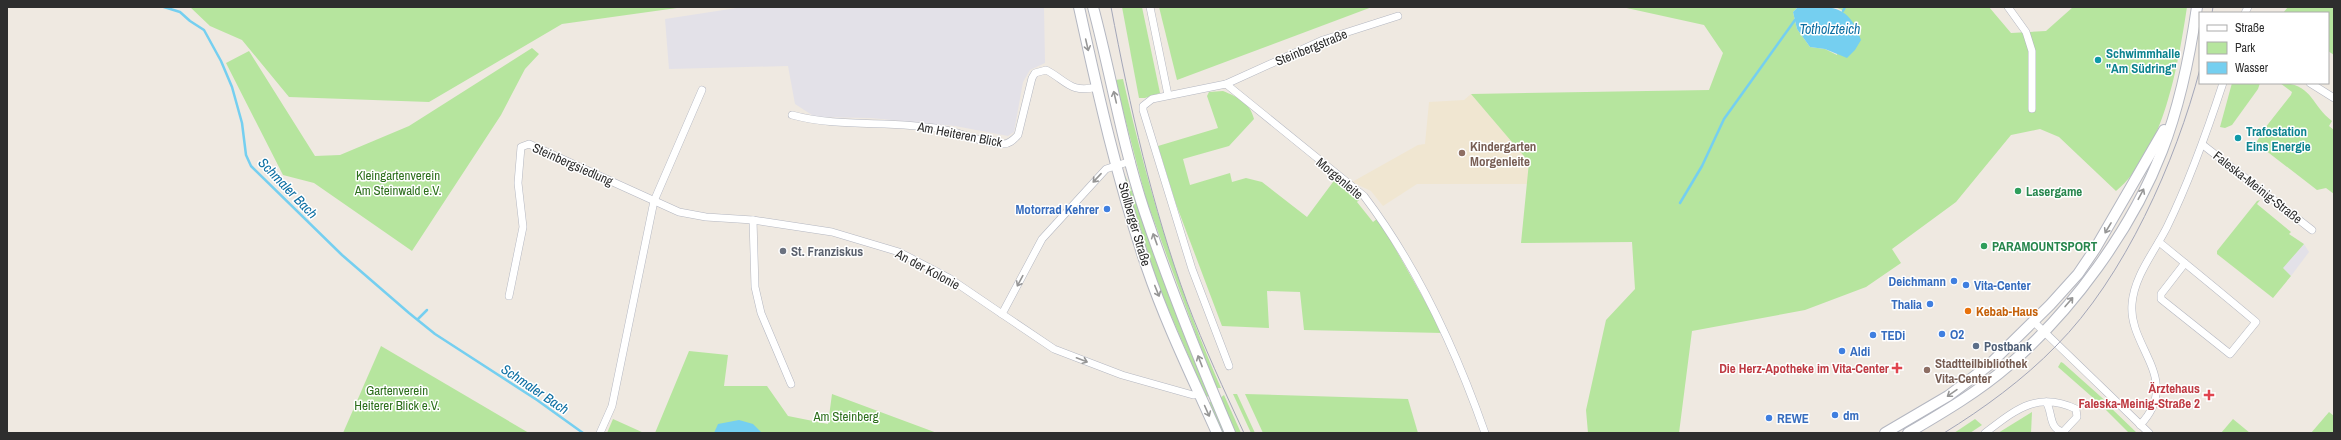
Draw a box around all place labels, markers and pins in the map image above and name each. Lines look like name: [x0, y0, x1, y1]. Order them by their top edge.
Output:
place label: Schwimmhalle "Am Südring": [2106, 45, 2180, 77]
marker: Schwimmhalle "Am Südring": [2093, 55, 2103, 65]
place label: Trafostation Eins Energie: [2246, 123, 2311, 155]
marker: Trafostation Eins Energie: [2233, 133, 2243, 143]
place label: Kindergarten Morgenleite: [1470, 138, 1536, 170]
marker: Kindergarten Morgenleite: [1457, 148, 1467, 158]
place label: Lasergame: [2026, 183, 2082, 200]
marker: Lasergame: [2013, 186, 2023, 196]
place label: Motorrad Kehrer: [1015, 201, 1100, 218]
marker: Motorrad Kehrer: [1102, 204, 1112, 214]
place label: PARAMOUNTSPORT: [1992, 238, 2098, 255]
marker: PARAMOUNTSPORT: [1979, 241, 1989, 251]
place label: St. Franziskus: [791, 243, 863, 260]
marker: St. Franziskus: [778, 246, 788, 256]
place label: Deichmann: [1889, 273, 1946, 290]
marker: Deichmann: [1949, 276, 1959, 286]
place label: Vita-Center: [1974, 277, 2032, 294]
marker: Vita-Center: [1961, 280, 1971, 290]
place label: Thalia: [1891, 296, 1922, 313]
marker: Thalia: [1925, 299, 1935, 309]
place label: Kebab-Haus: [1976, 303, 2038, 320]
marker: Kebab-Haus: [1963, 306, 1973, 316]
place label: O2: [1950, 326, 1964, 343]
place label: TEDi: [1881, 327, 1905, 344]
marker: O2: [1937, 329, 1947, 339]
marker: TEDi: [1868, 330, 1878, 340]
place label: Postbank: [1984, 338, 2032, 355]
marker: Postbank: [1971, 341, 1981, 351]
place label: Aldi: [1850, 343, 1870, 360]
marker: Aldi: [1837, 346, 1847, 356]
place label: Stadtteilbibliothek Vita-Center: [1935, 355, 2027, 387]
place label: Die Herz-Apotheke im Vita-Center: [1719, 360, 1890, 377]
marker: Die Herz-Apotheke im Vita-Center: [1892, 363, 1902, 373]
marker: Stadtteilbibliothek Vita-Center: [1922, 365, 1932, 375]
place label: Ärztehaus Faleska-Meinig-Straße 2: [2078, 380, 2200, 412]
marker: Ärztehaus Faleska-Meinig-Straße 2: [2203, 389, 2215, 401]
place label: dm: [1843, 407, 1859, 424]
place label: REWE: [1777, 410, 1809, 427]
marker: dm: [1830, 410, 1840, 420]
marker: REWE: [1764, 413, 1774, 423]

